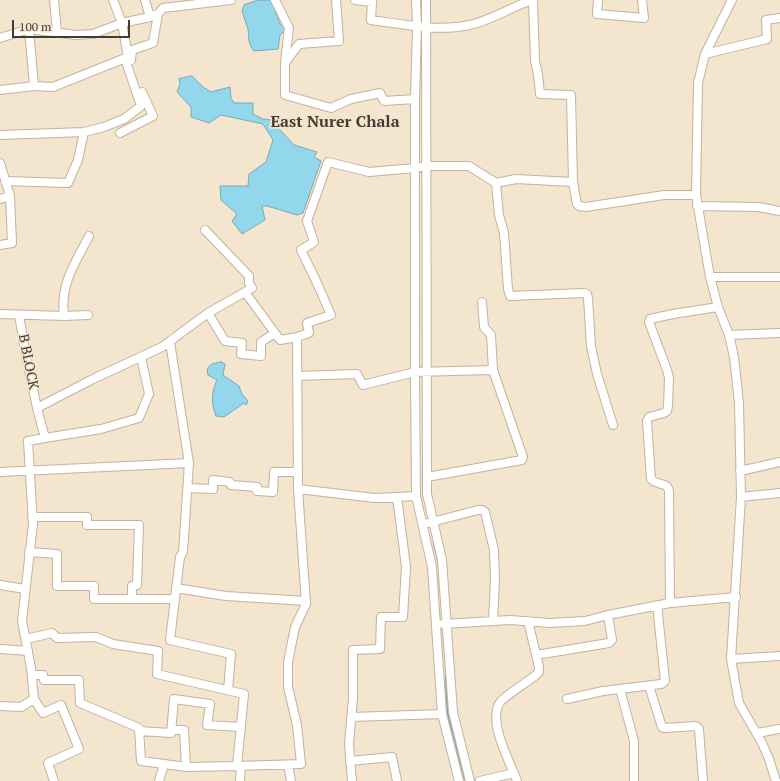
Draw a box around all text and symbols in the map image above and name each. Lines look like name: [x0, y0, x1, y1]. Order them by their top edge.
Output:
scale bar: [14, 12, 132, 38]
text: 100 m: [19, 19, 51, 34]
district label: East Nurer Chala: [270, 112, 400, 132]
street label: B BLOCK: [14, 333, 42, 391]

